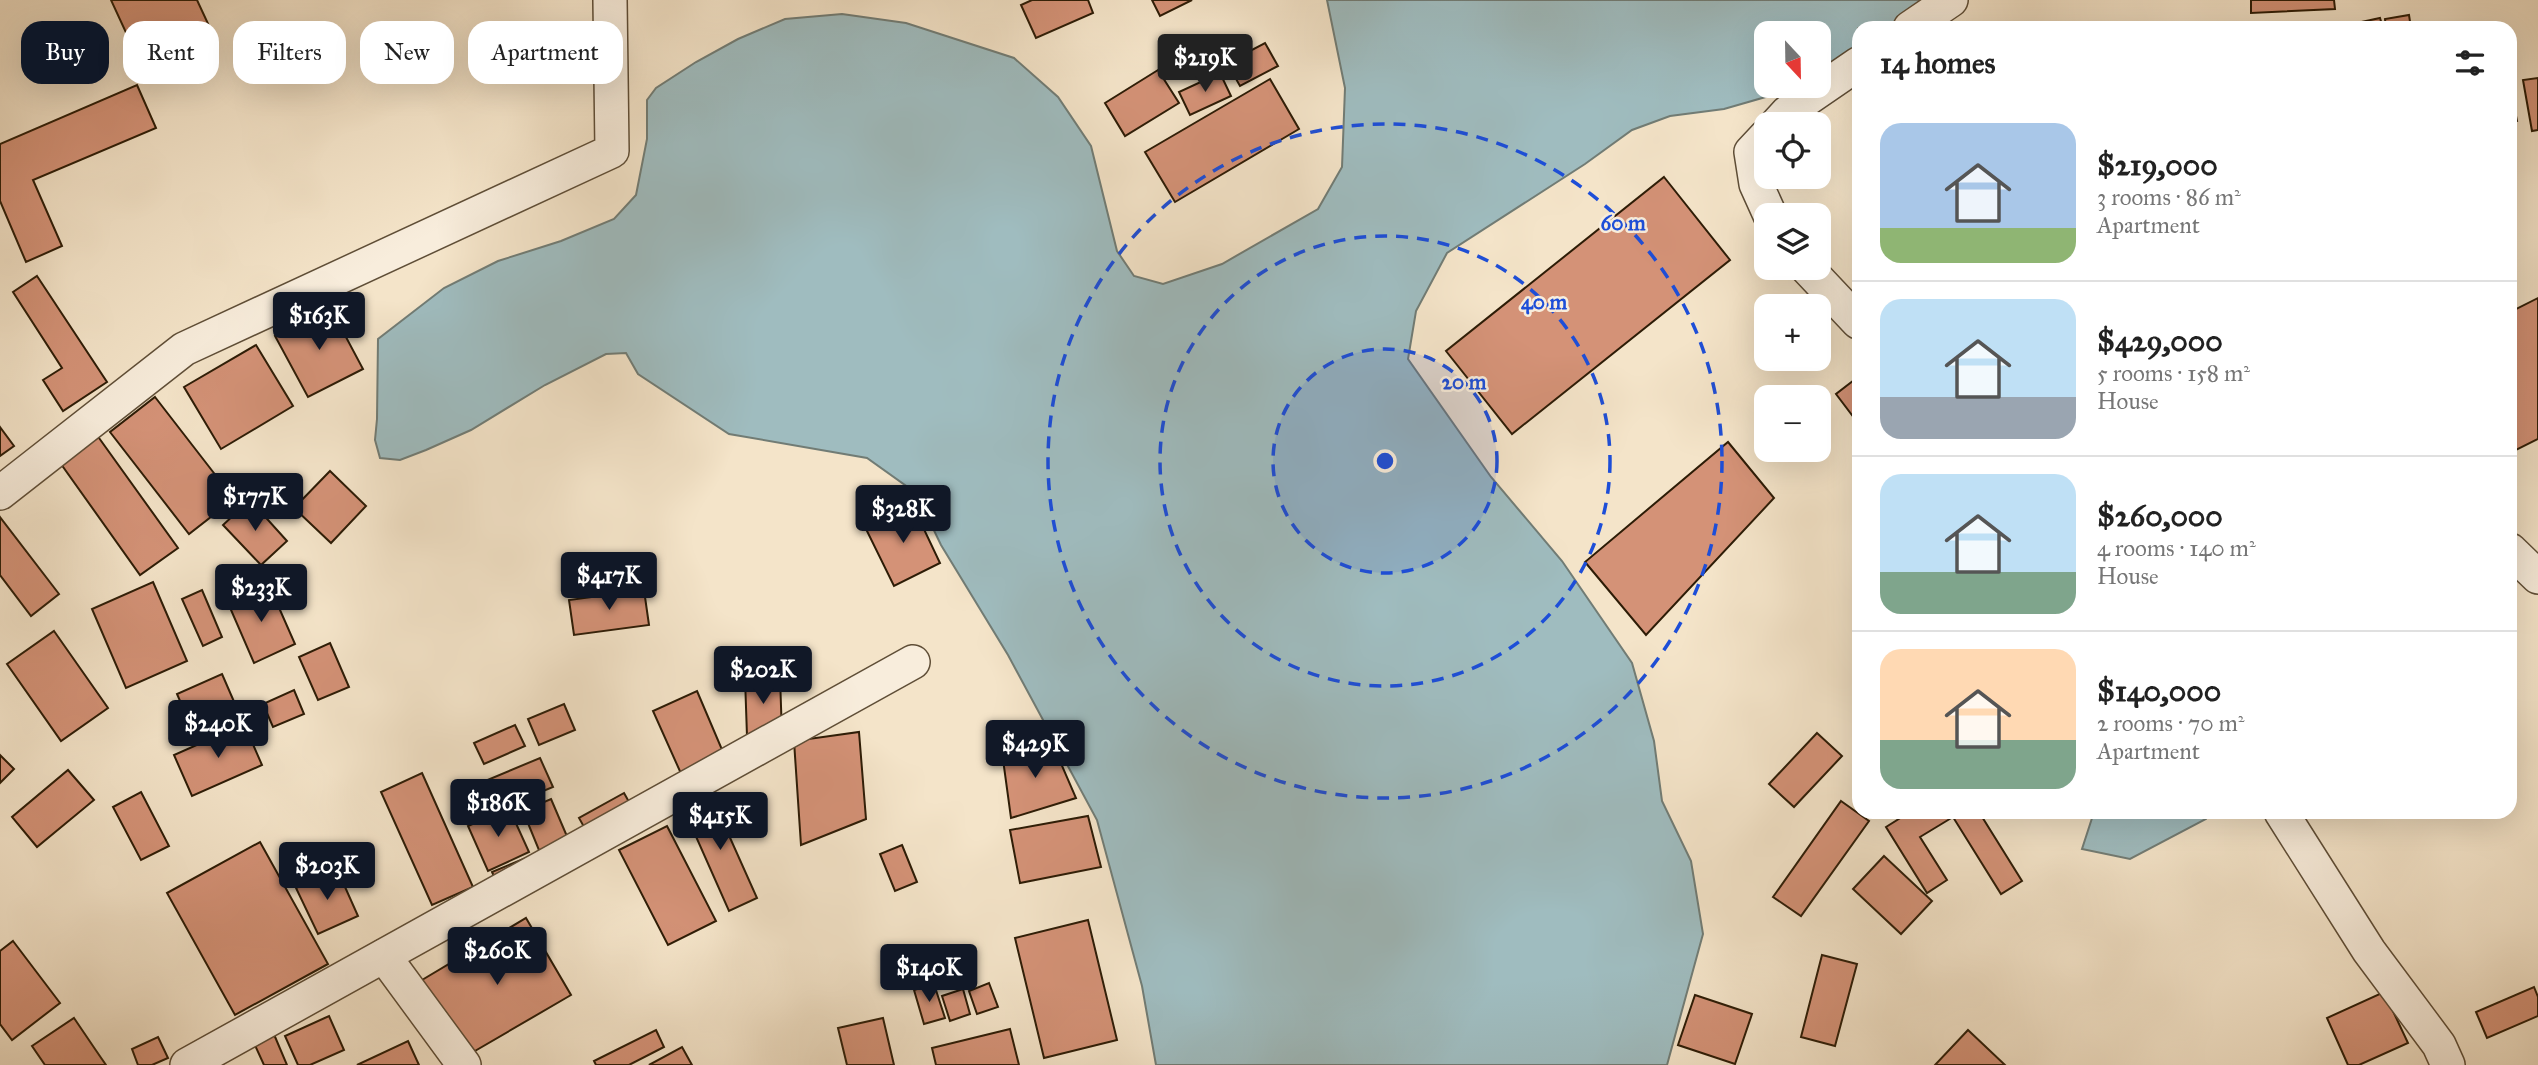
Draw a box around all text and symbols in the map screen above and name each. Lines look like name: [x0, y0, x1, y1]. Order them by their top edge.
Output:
chip: Buy: [21, 21, 109, 84]
chip: Rent: [123, 21, 219, 84]
chip: Filters: [233, 21, 346, 84]
chip: New: [360, 21, 454, 84]
chip: Apartment: [468, 21, 623, 84]
north arrow: [1754, 21, 1830, 98]
map controls: [1754, 21, 1831, 462]
pin: $219K: [1156, 34, 1254, 94]
text: $219K: [1174, 43, 1236, 71]
icon: filters: [2451, 44, 2489, 82]
text: 14 homes: [1880, 45, 1995, 81]
button: locate: [1754, 112, 1831, 189]
text: $219,000: [2097, 147, 2218, 183]
icon: home: [1936, 151, 2020, 235]
text: 3 rooms · 86 m²: [2097, 183, 2241, 211]
button: layers: [1754, 203, 1831, 280]
text: 60 m: [1600, 210, 1646, 236]
text: Apartment: [2097, 211, 2200, 239]
text: 40 m: [1521, 289, 1567, 315]
pin: $163K: [270, 292, 368, 352]
button: +: [1754, 294, 1831, 371]
text: $163K: [289, 301, 349, 329]
text: $429,000: [2097, 323, 2223, 359]
icon: home: [1936, 327, 2020, 411]
text: 5 rooms · 158 m²: [2097, 359, 2250, 387]
text: 20 m: [1442, 369, 1487, 395]
button: −: [1754, 385, 1831, 462]
text: House: [2097, 387, 2159, 415]
centre of rings: [1373, 449, 1397, 473]
pin: $177K: [206, 474, 304, 533]
text: $177K: [223, 482, 287, 510]
pin: $328K: [854, 486, 952, 545]
text: $328K: [872, 494, 934, 522]
text: $260,000: [2097, 498, 2223, 534]
icon: home: [1936, 502, 2020, 586]
text: 4 rooms · 140 m²: [2097, 534, 2256, 562]
pin: $417K: [560, 552, 658, 612]
text: $417K: [577, 561, 641, 589]
text: House: [2097, 562, 2159, 590]
pin: $233K: [212, 564, 310, 624]
text: $233K: [231, 573, 291, 601]
pin: $202K: [714, 646, 812, 706]
text: $202K: [730, 655, 796, 683]
text: $140,000: [2097, 673, 2221, 709]
icon: home: [1936, 677, 2020, 761]
pin: $240K: [169, 700, 267, 760]
text: $240K: [184, 709, 252, 737]
text: 2 rooms · 70 m²: [2097, 709, 2245, 737]
pin: $429K: [986, 720, 1084, 780]
text: $429K: [1002, 729, 1068, 757]
text: Apartment: [2097, 737, 2200, 765]
pin: $186K: [449, 780, 547, 839]
text: $186K: [466, 788, 530, 816]
pin: $415K: [671, 792, 769, 852]
text: $415K: [689, 801, 751, 829]
pin: $203K: [278, 842, 376, 902]
text: $203K: [295, 851, 359, 879]
pin: $260K: [448, 928, 546, 987]
text: $260K: [464, 936, 530, 964]
pin: $140K: [880, 944, 978, 1004]
text: $140K: [896, 953, 962, 981]

